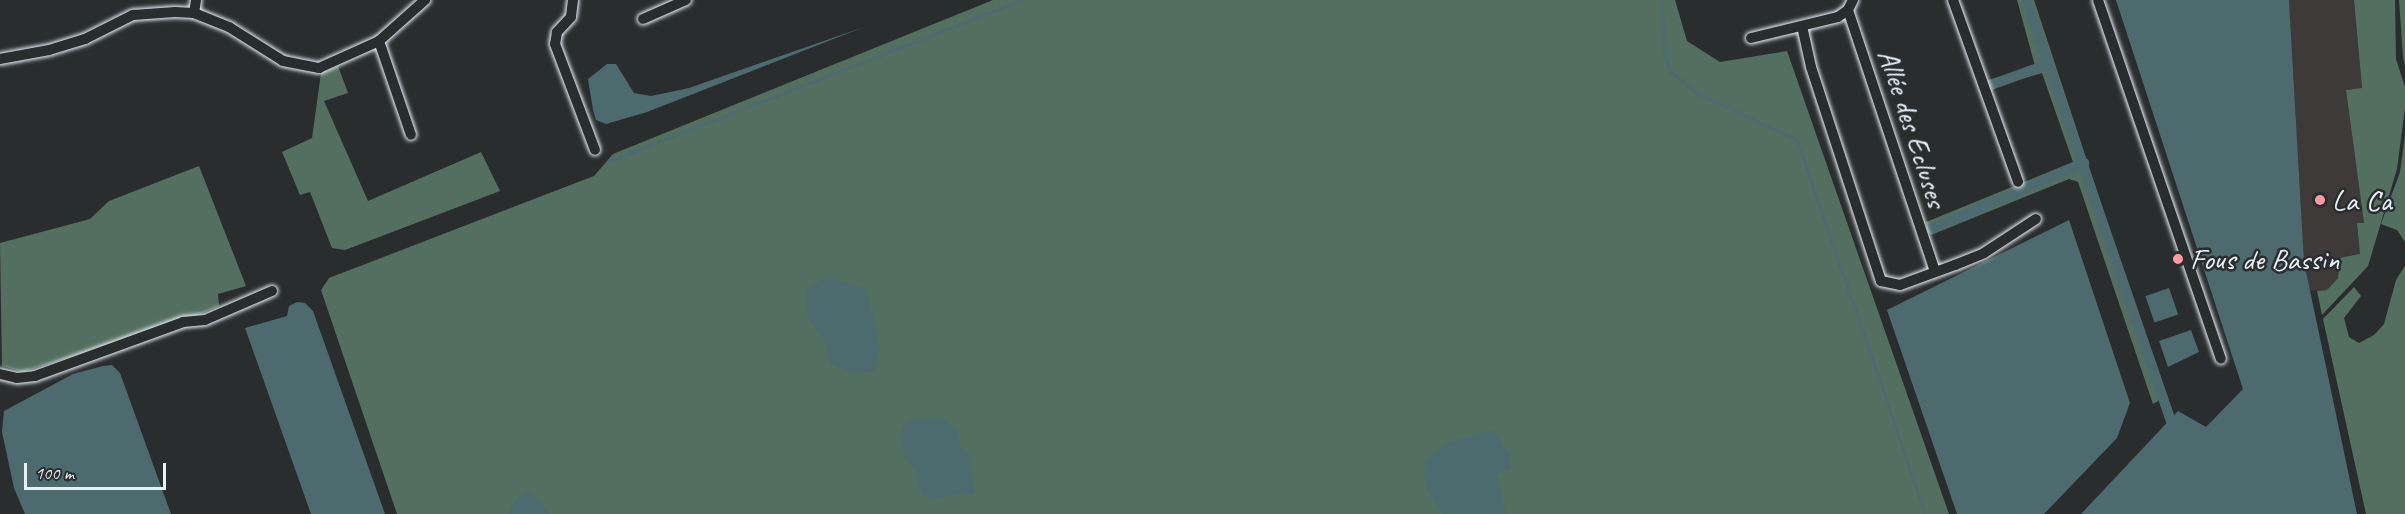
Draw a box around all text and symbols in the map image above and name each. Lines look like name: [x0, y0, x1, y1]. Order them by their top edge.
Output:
street label: Allée des Ecluses: [1871, 45, 1955, 211]
place label: La Ca: [2332, 182, 2392, 218]
marker: La Ca: [2313, 193, 2327, 207]
place label: Fous de Bassin: [2190, 241, 2339, 277]
marker: Fous de Bassin: [2171, 252, 2185, 266]
scale bar: [27, 451, 170, 489]
text: 100 m: [35, 462, 74, 484]

